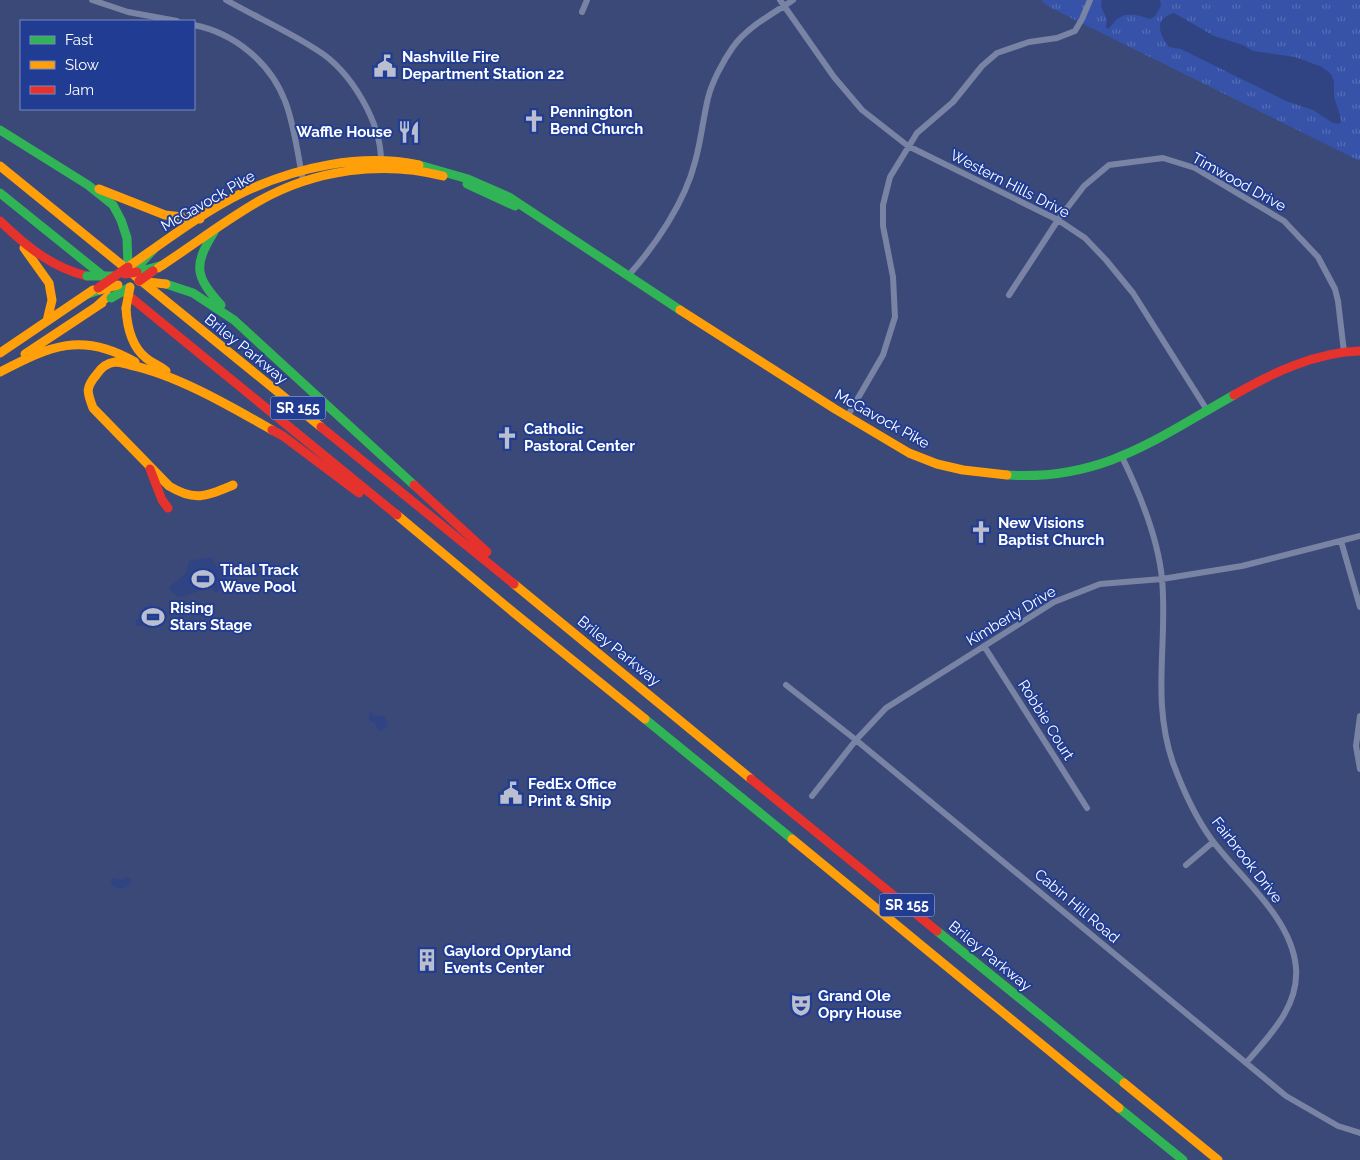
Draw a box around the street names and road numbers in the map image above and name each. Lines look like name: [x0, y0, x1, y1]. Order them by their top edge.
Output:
street label: Western Hills Drive: [947, 146, 1073, 222]
street label: Timwood Drive: [1189, 149, 1289, 215]
street label: McGavock Pike: [158, 167, 258, 235]
street label: Briley Parkway: [201, 310, 291, 388]
street label: McGavock Pike: [832, 386, 933, 453]
road number: SR 155: [270, 396, 326, 419]
street label: Kimberly Drive: [963, 582, 1059, 650]
street label: Briley Parkway: [574, 612, 664, 690]
street label: Robbie Court: [1014, 677, 1078, 763]
street label: Fairbrook Drive: [1208, 813, 1286, 907]
street label: Cabin Hill Road: [1031, 865, 1123, 947]
road number: SR 155: [880, 894, 934, 916]
street label: Briley Parkway: [945, 917, 1035, 995]

